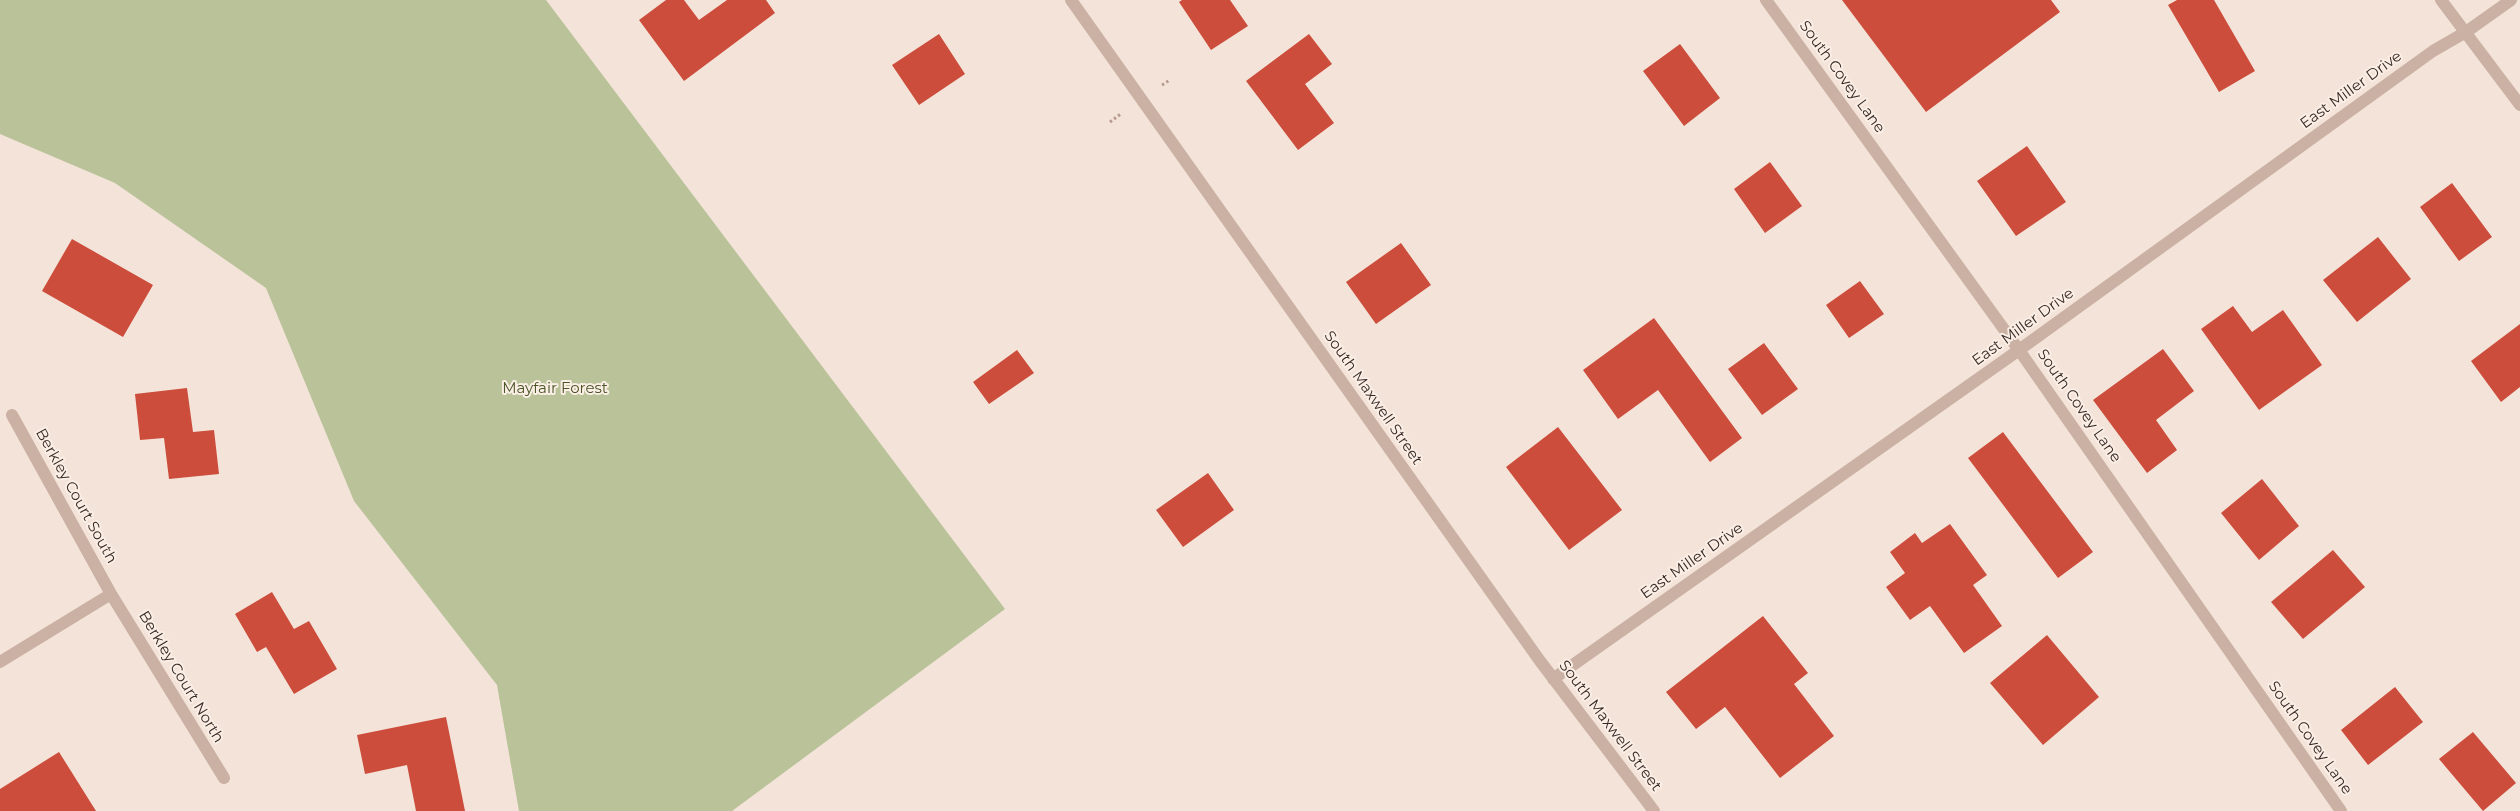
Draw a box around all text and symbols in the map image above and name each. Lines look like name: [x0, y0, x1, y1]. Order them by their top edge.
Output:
street label: South Covey Lane: [1795, 17, 1889, 137]
street label: East Miller Drive: [2297, 47, 2405, 133]
street label: East Miller Drive: [1969, 284, 2077, 370]
street label: South Maxwell Street: [1320, 328, 1426, 468]
street label: South Covey Lane: [2033, 346, 2125, 466]
park label: Mayfair Forest: [502, 380, 608, 398]
street label: Berkley Court South: [31, 425, 121, 567]
street label: East Miller Drive: [1637, 519, 1747, 603]
street label: Berkley Court North: [135, 608, 227, 746]
street label: South Maxwell Street: [1555, 657, 1665, 795]
street label: South Covey Lane: [2264, 678, 2356, 798]

